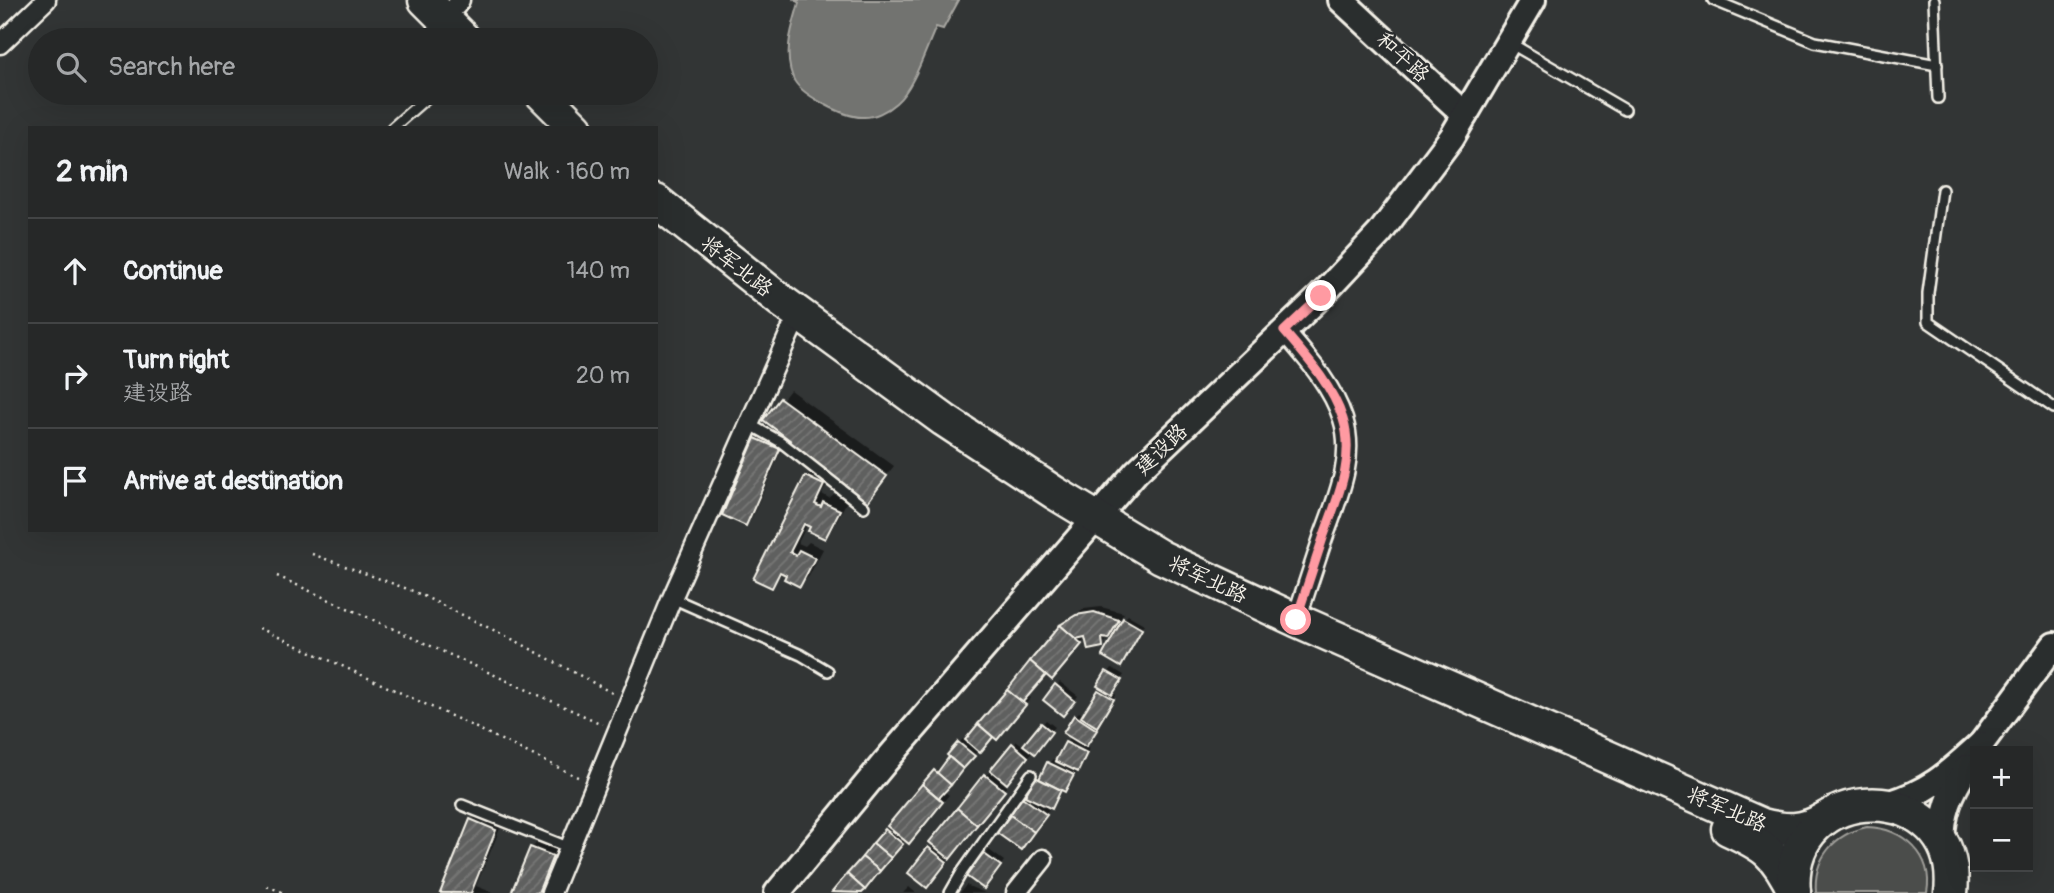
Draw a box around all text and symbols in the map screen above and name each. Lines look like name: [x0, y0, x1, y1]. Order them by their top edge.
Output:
street label: 和平路: [1370, 26, 1435, 89]
search box: [28, 28, 658, 105]
icon: search: [52, 48, 90, 86]
text: Search here: [108, 51, 235, 83]
text: 2 min: [56, 153, 128, 190]
text: Walk · 160 m: [504, 157, 630, 186]
street label: 将军北路: [695, 230, 778, 303]
icon: ahead: [56, 252, 94, 290]
text: Continue: [123, 255, 223, 287]
text: 140 m: [567, 256, 630, 285]
route end: [1305, 280, 1336, 311]
text: Turn right: [123, 344, 229, 376]
icon: right: [56, 357, 94, 395]
text: 20 m: [576, 361, 630, 390]
text: 建设路: [123, 378, 192, 407]
street label: 建设路: [1129, 418, 1193, 481]
icon: arrive: [56, 462, 94, 500]
text: Arrive at destination: [123, 465, 343, 497]
street label: 将军北路: [1164, 549, 1252, 609]
route start: [1280, 604, 1311, 635]
map controls: [1970, 746, 2033, 872]
button: +: [1970, 746, 2033, 809]
street label: 将军北路: [1683, 781, 1771, 838]
button: −: [1970, 809, 2033, 872]

